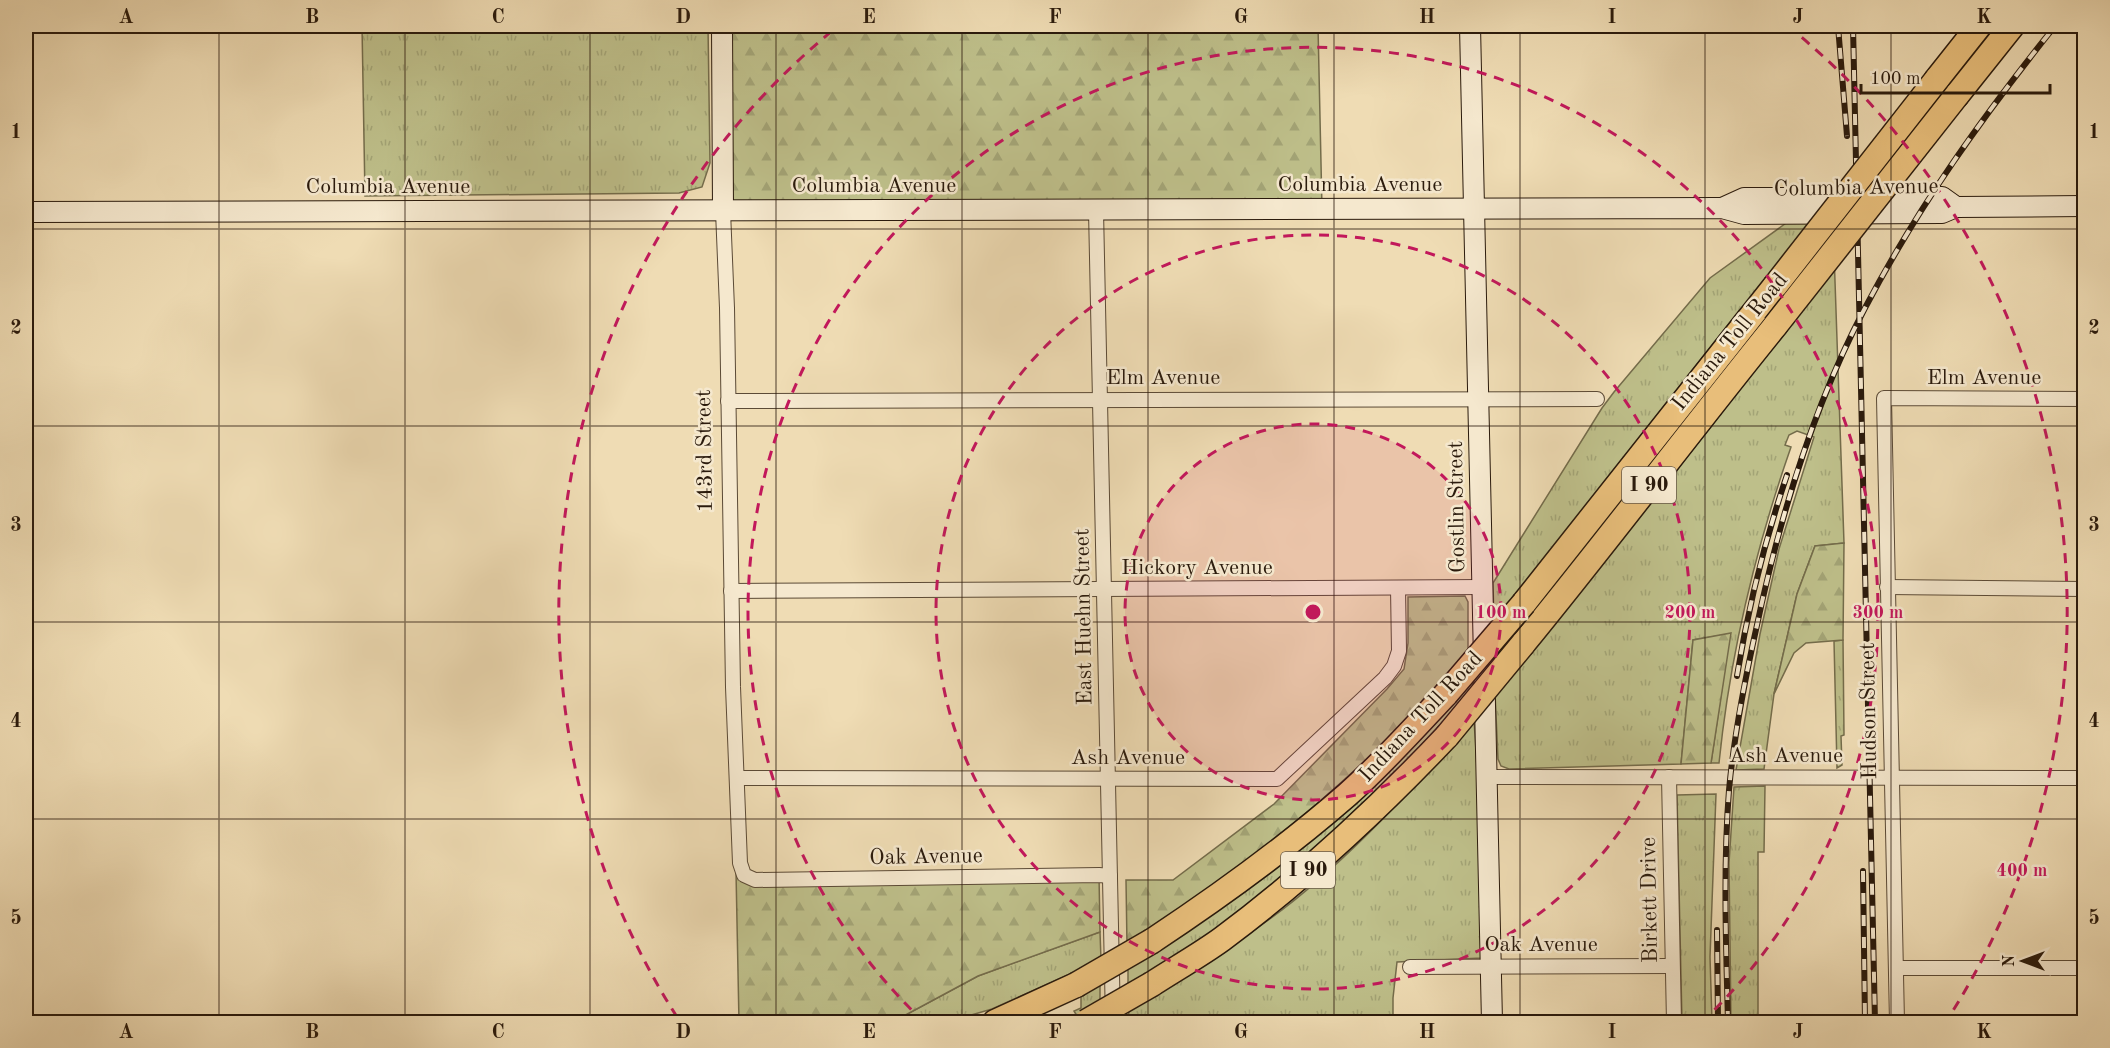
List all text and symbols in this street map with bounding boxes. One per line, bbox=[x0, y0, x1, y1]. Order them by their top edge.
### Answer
text: A bbox=[118, 8, 134, 28]
text: B bbox=[305, 8, 319, 28]
text: C bbox=[491, 8, 505, 28]
text: D bbox=[675, 8, 691, 28]
text: E bbox=[862, 8, 876, 28]
text: F bbox=[1048, 8, 1062, 28]
text: G bbox=[1234, 8, 1248, 28]
text: H bbox=[1419, 8, 1435, 28]
text: I bbox=[1608, 8, 1616, 28]
text: J bbox=[1793, 8, 1804, 28]
text: K bbox=[1976, 8, 1992, 28]
scale bar bbox=[1861, 57, 2050, 95]
text: 100 m bbox=[1870, 70, 1921, 88]
text: 1 bbox=[10, 123, 22, 143]
text: 1 bbox=[2088, 123, 2100, 143]
street label: Columbia Avenue bbox=[1278, 174, 1442, 196]
street label: Columbia Avenue bbox=[792, 175, 956, 197]
street label: Columbia Avenue bbox=[306, 176, 470, 198]
street label: Columbia Avenue bbox=[1773, 176, 1939, 200]
street label: Indiana Toll Road bbox=[1668, 269, 1792, 415]
text: 2 bbox=[10, 319, 22, 339]
text: 2 bbox=[2088, 319, 2100, 339]
street label: Elm Avenue bbox=[1106, 367, 1220, 389]
street label: Elm Avenue bbox=[1927, 367, 2041, 389]
street label: 143rd Street bbox=[693, 389, 717, 513]
street label: Gostlin Street bbox=[1445, 441, 1469, 573]
road number: I 90 bbox=[1622, 467, 1676, 503]
text: 3 bbox=[10, 516, 22, 536]
text: 3 bbox=[2088, 516, 2100, 536]
street label: East Huehn Street bbox=[1071, 528, 1097, 706]
street label: Hickory Avenue bbox=[1121, 557, 1273, 579]
centre of rings bbox=[1303, 602, 1323, 622]
text: 100 m bbox=[1476, 604, 1526, 622]
text: 200 m bbox=[1665, 604, 1715, 622]
text: 300 m bbox=[1853, 604, 1903, 622]
street label: Hudson Street bbox=[1857, 642, 1881, 780]
street label: Indiana Toll Road bbox=[1355, 647, 1487, 787]
text: 4 bbox=[10, 712, 22, 732]
text: 4 bbox=[2088, 712, 2100, 732]
street label: Ash Avenue bbox=[1729, 745, 1843, 767]
street label: Ash Avenue bbox=[1071, 747, 1185, 769]
street label: Birkett Drive bbox=[1638, 837, 1662, 963]
street label: Oak Avenue bbox=[869, 845, 983, 869]
road number: I 90 bbox=[1281, 852, 1335, 888]
text: 400 m bbox=[1997, 862, 2047, 880]
text: 5 bbox=[10, 908, 22, 929]
text: 5 bbox=[2088, 908, 2100, 929]
north arrow bbox=[1993, 931, 2053, 991]
street label: Oak Avenue bbox=[1484, 934, 1598, 956]
text: N bbox=[2002, 954, 2018, 967]
text: A bbox=[118, 1023, 134, 1043]
text: B bbox=[305, 1023, 319, 1043]
text: C bbox=[491, 1023, 505, 1043]
text: D bbox=[675, 1023, 691, 1043]
text: E bbox=[862, 1023, 876, 1043]
text: F bbox=[1048, 1023, 1062, 1043]
text: G bbox=[1234, 1023, 1248, 1043]
text: H bbox=[1419, 1023, 1435, 1043]
text: I bbox=[1608, 1023, 1616, 1043]
text: J bbox=[1793, 1023, 1804, 1043]
text: K bbox=[1976, 1023, 1992, 1043]

